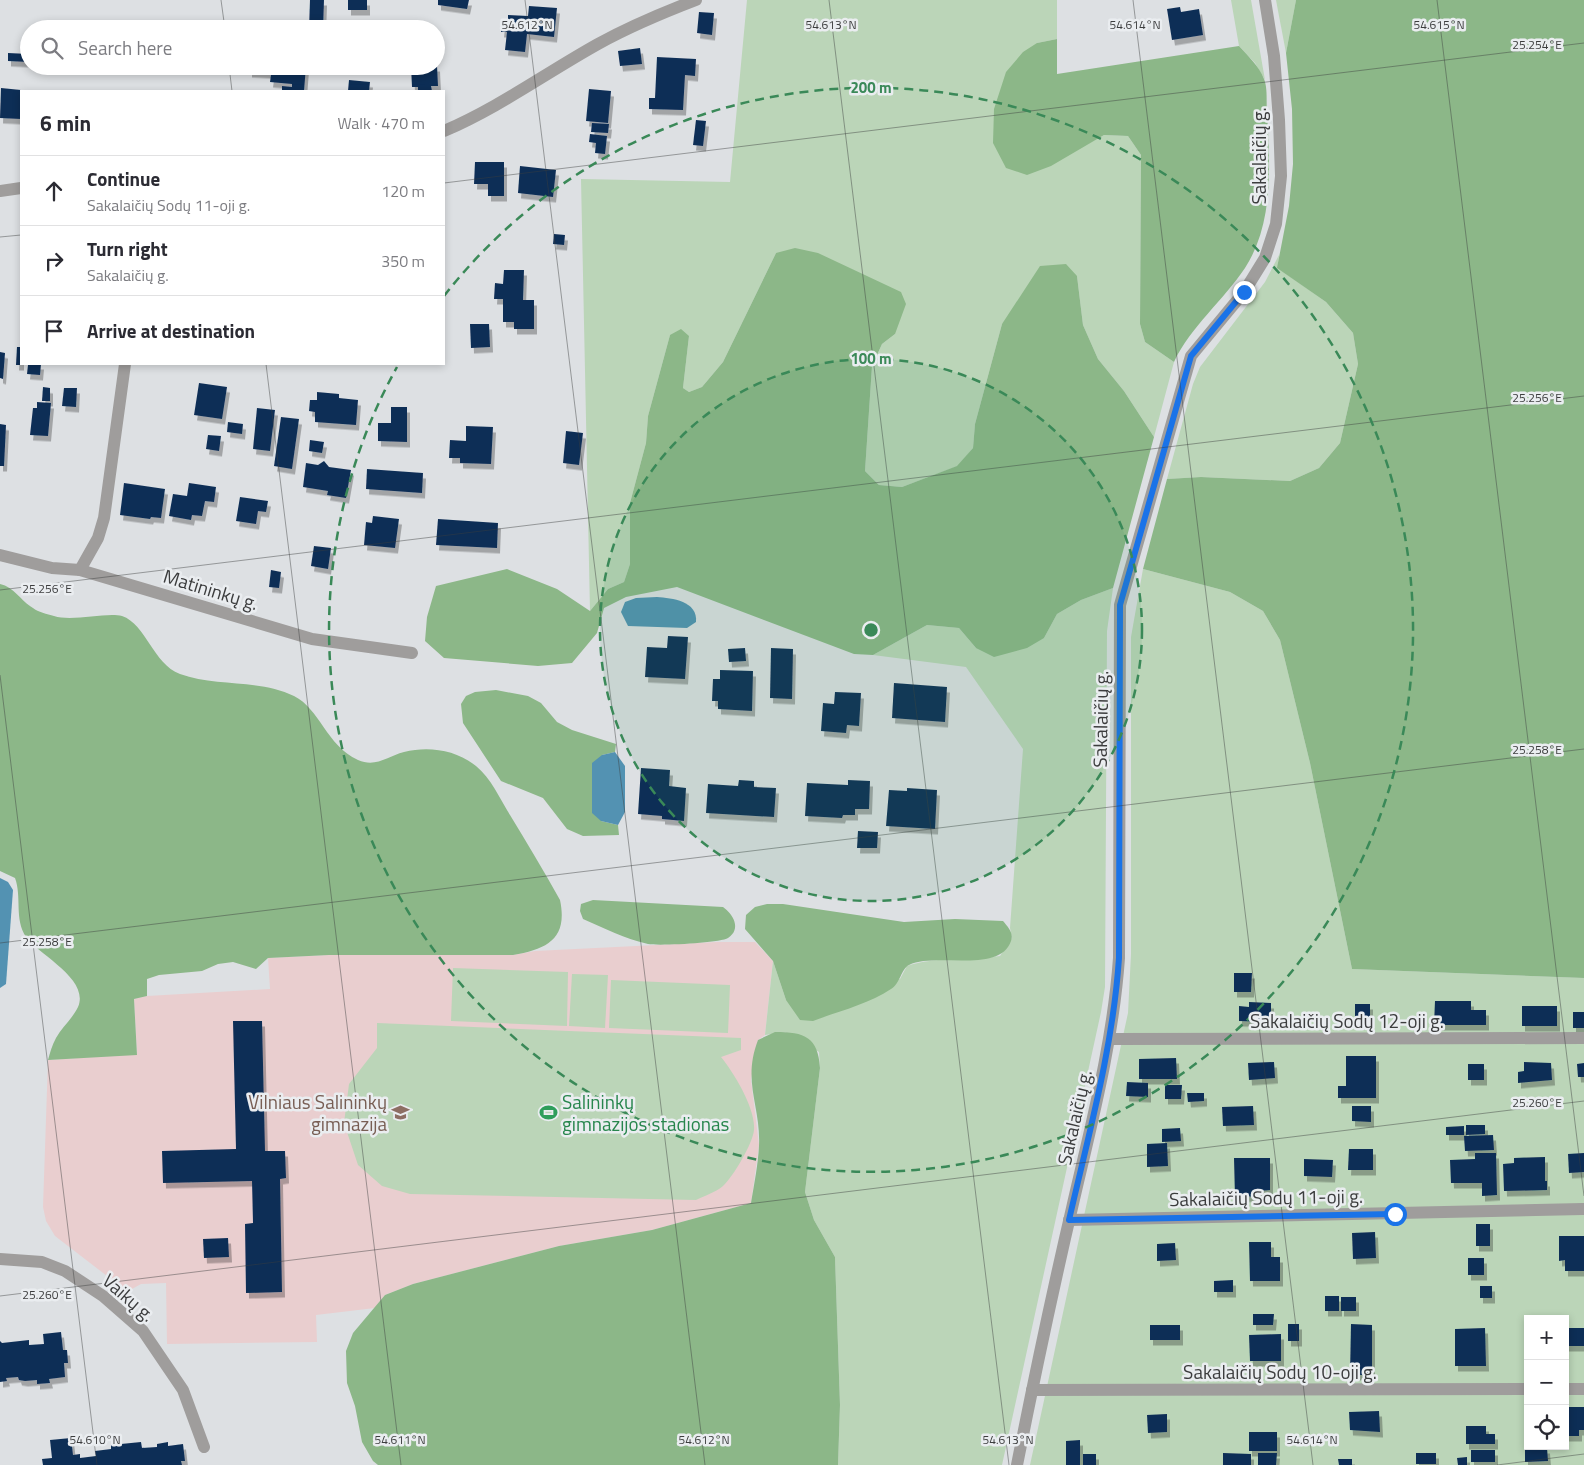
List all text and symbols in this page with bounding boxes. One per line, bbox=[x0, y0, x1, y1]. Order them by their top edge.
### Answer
text: 54.612°N bbox=[501, 15, 553, 34]
text: 54.613°N bbox=[805, 15, 857, 34]
text: 54.614°N bbox=[1109, 15, 1161, 34]
text: 54.615°N bbox=[1413, 15, 1465, 34]
search box bbox=[20, 20, 445, 75]
text: Search here bbox=[78, 33, 172, 62]
icon: search bbox=[38, 34, 66, 62]
text: 25.254°E bbox=[1512, 35, 1562, 54]
text: 200 m bbox=[850, 76, 892, 99]
text: 6 min bbox=[40, 107, 91, 139]
street label: Sakalaičių g. bbox=[1244, 107, 1273, 205]
text: Walk · 470 m bbox=[337, 111, 425, 135]
text: Continue bbox=[87, 164, 160, 193]
icon: ahead bbox=[40, 177, 68, 205]
text: 120 m bbox=[381, 179, 425, 203]
text: Sakalaičių Sodų 11-oji g. bbox=[87, 193, 250, 217]
text: Turn right bbox=[87, 234, 168, 263]
icon: right bbox=[40, 247, 68, 275]
text: 350 m bbox=[381, 249, 425, 273]
text: Sakalaičių g. bbox=[87, 263, 169, 287]
route end bbox=[1233, 281, 1256, 304]
text: Arrive at destination bbox=[87, 316, 255, 345]
icon: arrive bbox=[40, 317, 68, 345]
text: 100 m bbox=[850, 347, 892, 370]
text: 25.256°E bbox=[1512, 388, 1562, 407]
street label: Matininkų g. bbox=[160, 561, 262, 617]
text: 25.256°E bbox=[22, 579, 72, 598]
centre of rings bbox=[862, 621, 880, 639]
street label: Sakalaičių g. bbox=[1085, 670, 1115, 768]
text: 25.258°E bbox=[1512, 740, 1562, 759]
text: 25.258°E bbox=[22, 932, 72, 951]
street label: Sakalaičių Sodų 12-oji g. bbox=[1250, 1006, 1444, 1035]
street label: Sakalaičių g. bbox=[1049, 1066, 1099, 1168]
place label: Vilniaus Salininkų gimnazija bbox=[248, 1087, 387, 1138]
place label: Salininkų gimnazijos stadionas bbox=[562, 1087, 730, 1138]
text: 25.260°E bbox=[1512, 1093, 1562, 1112]
school or university icon: Vilniaus Salininkų gimnazija bbox=[391, 1102, 411, 1122]
sports icon: Salininkų gimnazijos stadionas bbox=[538, 1102, 558, 1122]
street label: Sakalaičių Sodų 11-oji g. bbox=[1169, 1181, 1363, 1213]
route start bbox=[1384, 1203, 1407, 1226]
street label: Vaikų g. bbox=[96, 1266, 162, 1328]
text: 25.260°E bbox=[22, 1285, 72, 1304]
map controls bbox=[1524, 1315, 1569, 1450]
button: + bbox=[1524, 1315, 1569, 1360]
street label: Sakalaičių Sodų 10-oji g. bbox=[1183, 1357, 1377, 1386]
button: − bbox=[1524, 1360, 1569, 1405]
button: locate bbox=[1524, 1405, 1569, 1450]
text: 54.610°N bbox=[69, 1430, 121, 1449]
text: 54.611°N bbox=[374, 1430, 426, 1449]
text: 54.612°N bbox=[678, 1430, 730, 1449]
text: 54.613°N bbox=[982, 1430, 1034, 1449]
text: 54.614°N bbox=[1286, 1430, 1338, 1449]

